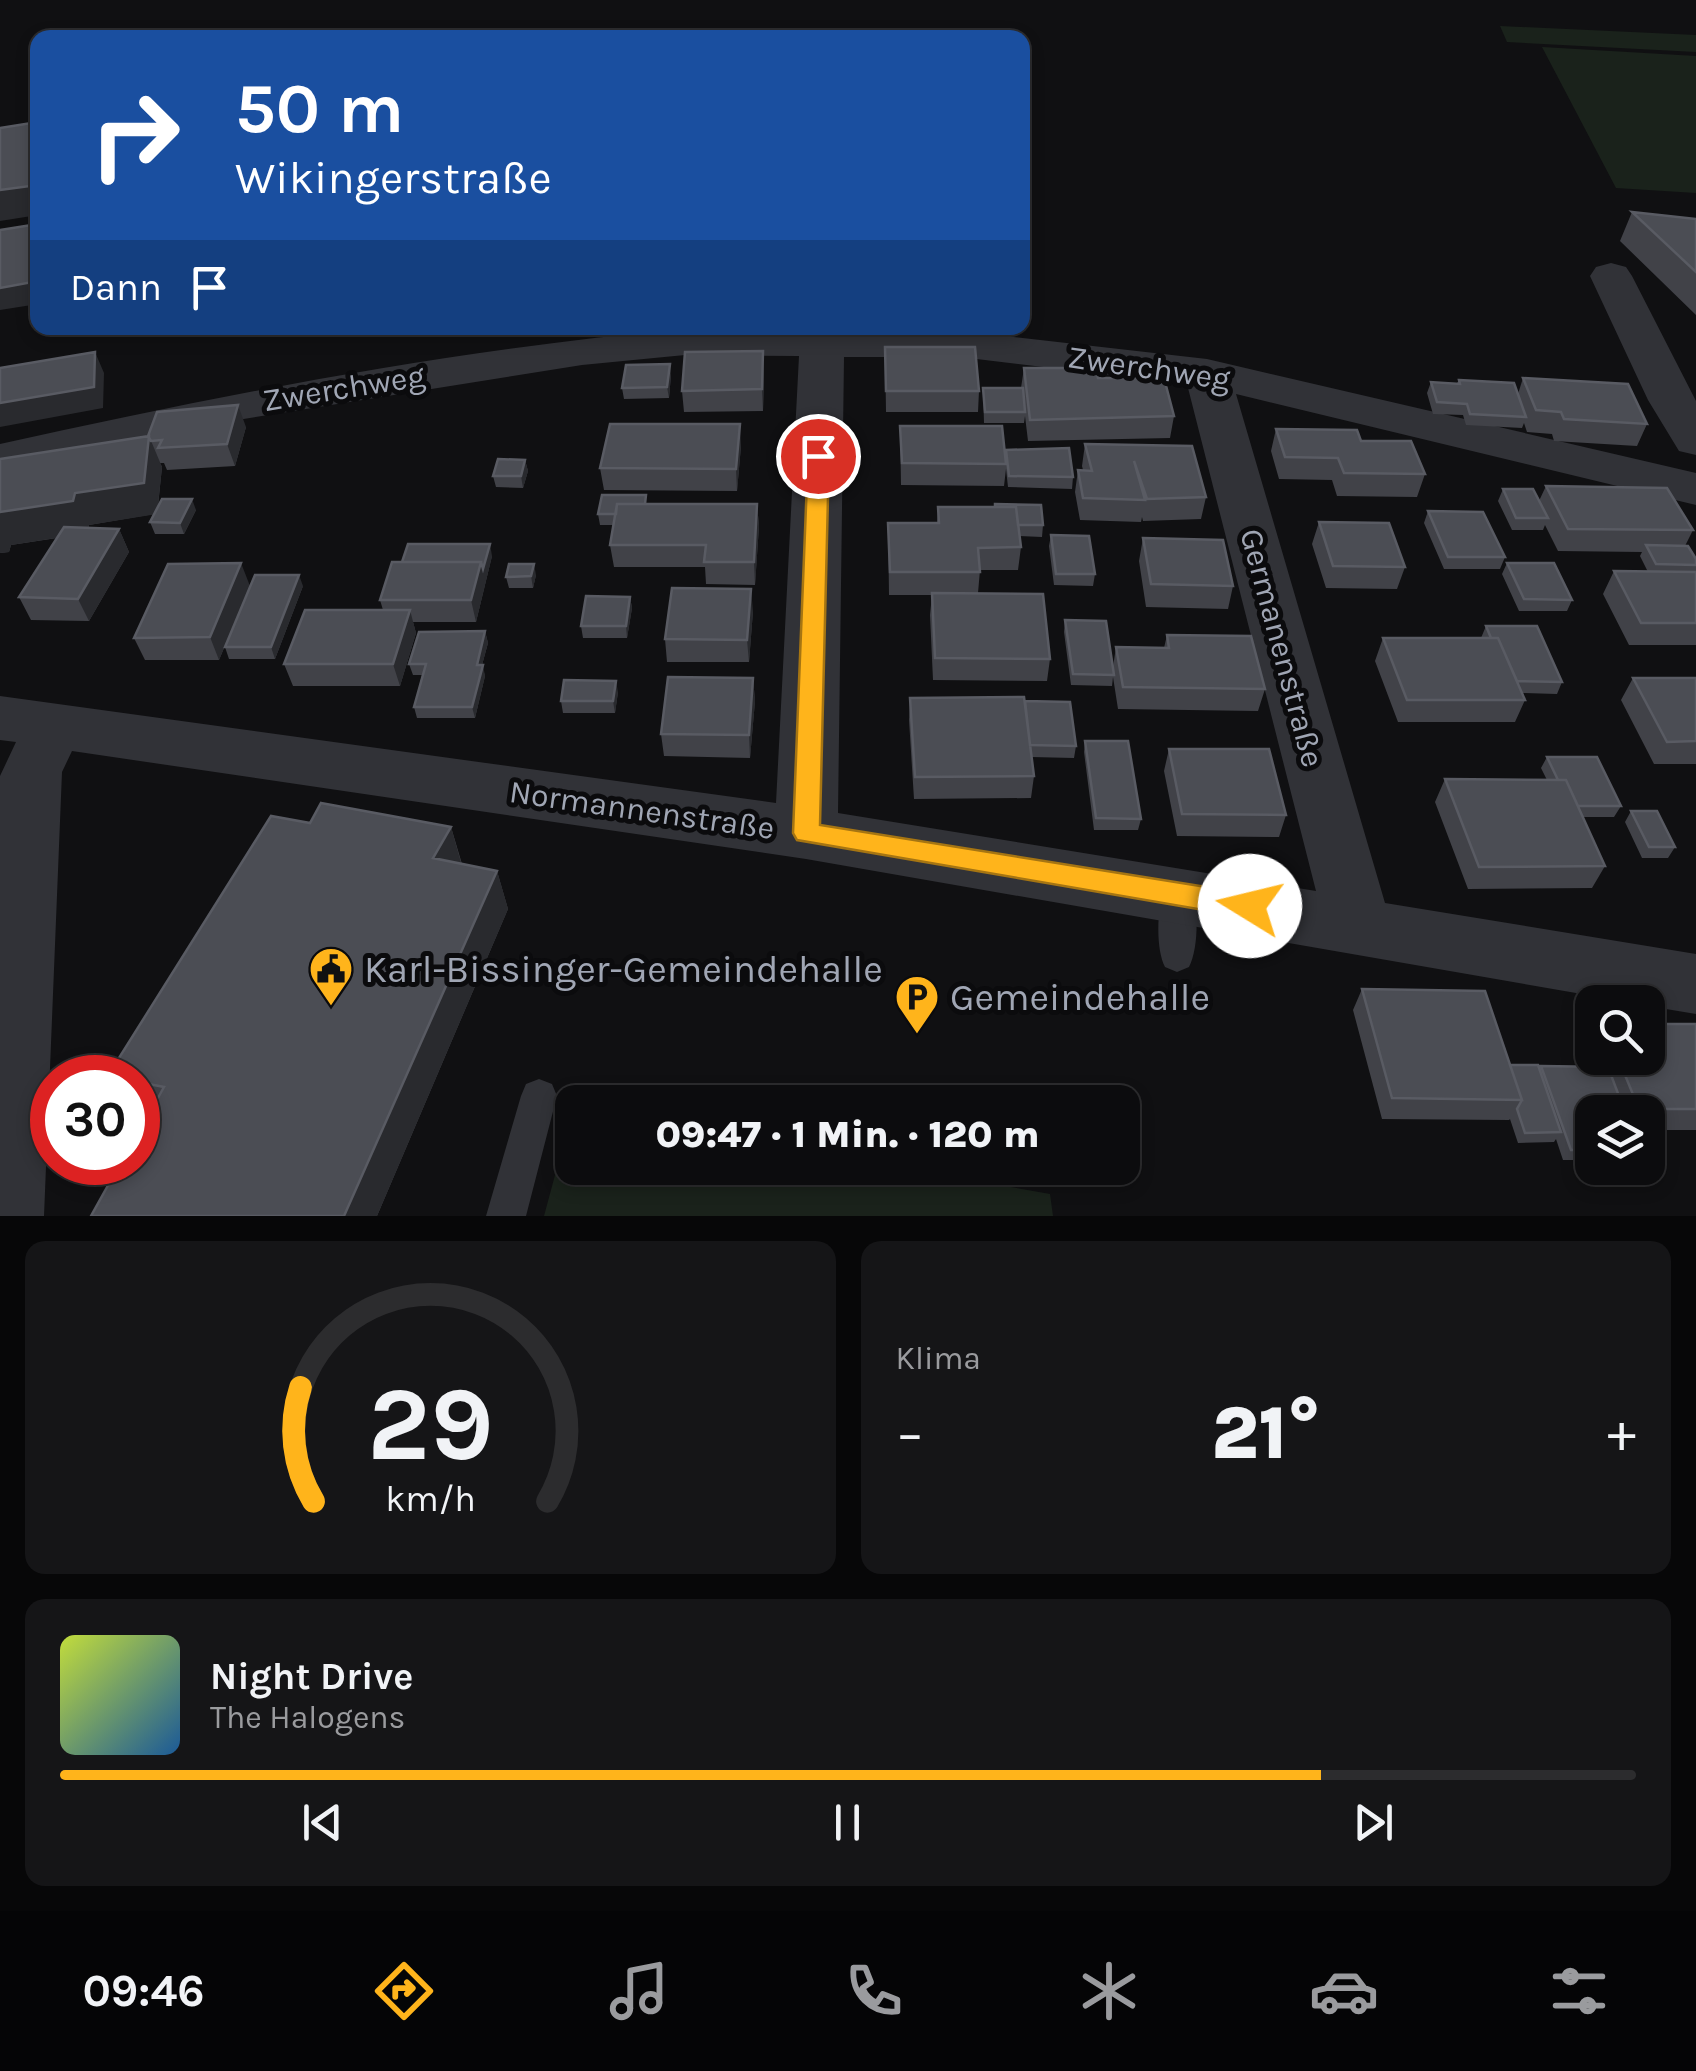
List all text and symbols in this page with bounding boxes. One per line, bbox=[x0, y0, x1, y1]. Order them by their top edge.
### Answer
text: 50 m bbox=[235, 68, 404, 150]
icon: right bbox=[70, 70, 200, 200]
text: Wikingerstraße bbox=[235, 152, 552, 204]
icon: arrive bbox=[182, 260, 237, 315]
text: Dann bbox=[70, 265, 162, 310]
street label: Zwerchweg bbox=[1065, 338, 1233, 398]
street label: Zwerchweg bbox=[260, 357, 428, 419]
pin bbox=[776, 414, 861, 499]
icon: arrive bbox=[791, 429, 846, 484]
street label: Germanenstraße bbox=[1232, 525, 1332, 771]
street label: Normannenstraße bbox=[507, 773, 777, 847]
position arrow bbox=[1198, 854, 1302, 958]
public building icon: Karl-Bissinger-Gemeindehalle bbox=[308, 946, 354, 1007]
place label: Karl-Bissinger-Gemeindehalle bbox=[364, 947, 883, 992]
parking icon: Gemeindehalle bbox=[894, 974, 940, 1035]
place label: Gemeindehalle bbox=[950, 975, 1210, 1020]
map controls bbox=[1575, 985, 1665, 1185]
button: search bbox=[1575, 985, 1665, 1075]
speed limit sign: 30 bbox=[30, 1055, 160, 1185]
button: layers bbox=[1575, 1095, 1665, 1185]
text: 09:47 · 1 Min. · 120 m bbox=[655, 1112, 1040, 1157]
text: Klima bbox=[896, 1340, 981, 1377]
text: 29 bbox=[367, 1364, 493, 1485]
text: 21° bbox=[1211, 1389, 1320, 1477]
text: − bbox=[896, 1401, 924, 1465]
text: + bbox=[1607, 1401, 1636, 1465]
text: km/h bbox=[385, 1478, 476, 1520]
text: Night Drive bbox=[210, 1654, 413, 1699]
text: The Halogens bbox=[210, 1699, 405, 1736]
icon: previous bbox=[295, 1795, 350, 1850]
icon: pause bbox=[820, 1795, 875, 1850]
icon: next bbox=[1346, 1795, 1401, 1850]
icon: directions bbox=[369, 1956, 439, 2026]
icon: music bbox=[604, 1956, 674, 2026]
icon: phone bbox=[839, 1956, 909, 2026]
icon: climate bbox=[1074, 1956, 1144, 2026]
icon: car bbox=[1309, 1956, 1379, 2026]
icon: filters bbox=[1544, 1956, 1614, 2026]
text: 09:46 bbox=[82, 1965, 205, 2017]

